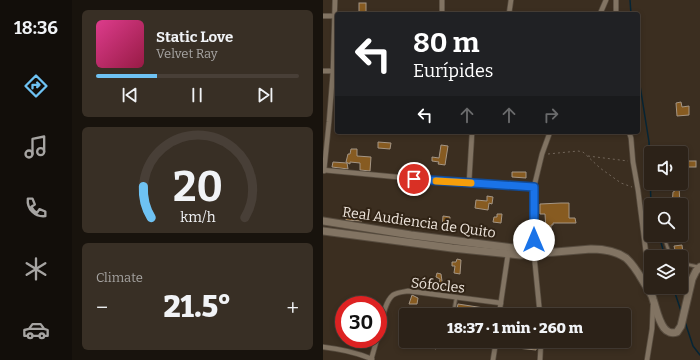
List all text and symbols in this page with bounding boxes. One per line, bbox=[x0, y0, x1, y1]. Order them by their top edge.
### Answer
text: 18:36 bbox=[14, 17, 58, 39]
text: 80 m bbox=[413, 26, 479, 59]
text: Static Love bbox=[156, 28, 233, 46]
icon: left bbox=[347, 28, 399, 80]
text: Velvet Ray bbox=[156, 46, 218, 61]
text: Eurípides bbox=[413, 60, 493, 82]
icon: directions bbox=[22, 72, 50, 100]
icon: previous bbox=[119, 84, 141, 106]
icon: pause bbox=[186, 84, 208, 106]
icon: next bbox=[254, 84, 276, 106]
icon: left bbox=[414, 104, 436, 126]
icon: ahead bbox=[456, 104, 478, 126]
icon: ahead bbox=[498, 104, 520, 126]
icon: right bbox=[540, 104, 562, 126]
icon: music bbox=[22, 133, 50, 161]
map controls bbox=[644, 146, 688, 294]
button: sound bbox=[644, 146, 688, 190]
text: 20 bbox=[173, 162, 222, 212]
pin bbox=[397, 162, 431, 196]
icon: arrive bbox=[403, 168, 425, 190]
icon: phone bbox=[22, 194, 50, 222]
button: search bbox=[644, 198, 688, 242]
street label: Real Audiencia de Quito bbox=[341, 203, 497, 242]
text: km/h bbox=[180, 209, 215, 226]
position arrow bbox=[513, 219, 555, 261]
button: layers bbox=[644, 250, 688, 294]
icon: climate bbox=[22, 255, 50, 283]
text: Climate bbox=[96, 270, 143, 285]
street label: Sófocles bbox=[410, 274, 466, 297]
text: 21.5° bbox=[163, 289, 231, 325]
text: − bbox=[96, 294, 108, 321]
text: + bbox=[286, 294, 299, 321]
speed limit sign: 30 bbox=[335, 296, 387, 348]
icon: car bbox=[22, 316, 50, 344]
text: 18:37 · 1 min · 260 m bbox=[447, 319, 583, 337]

